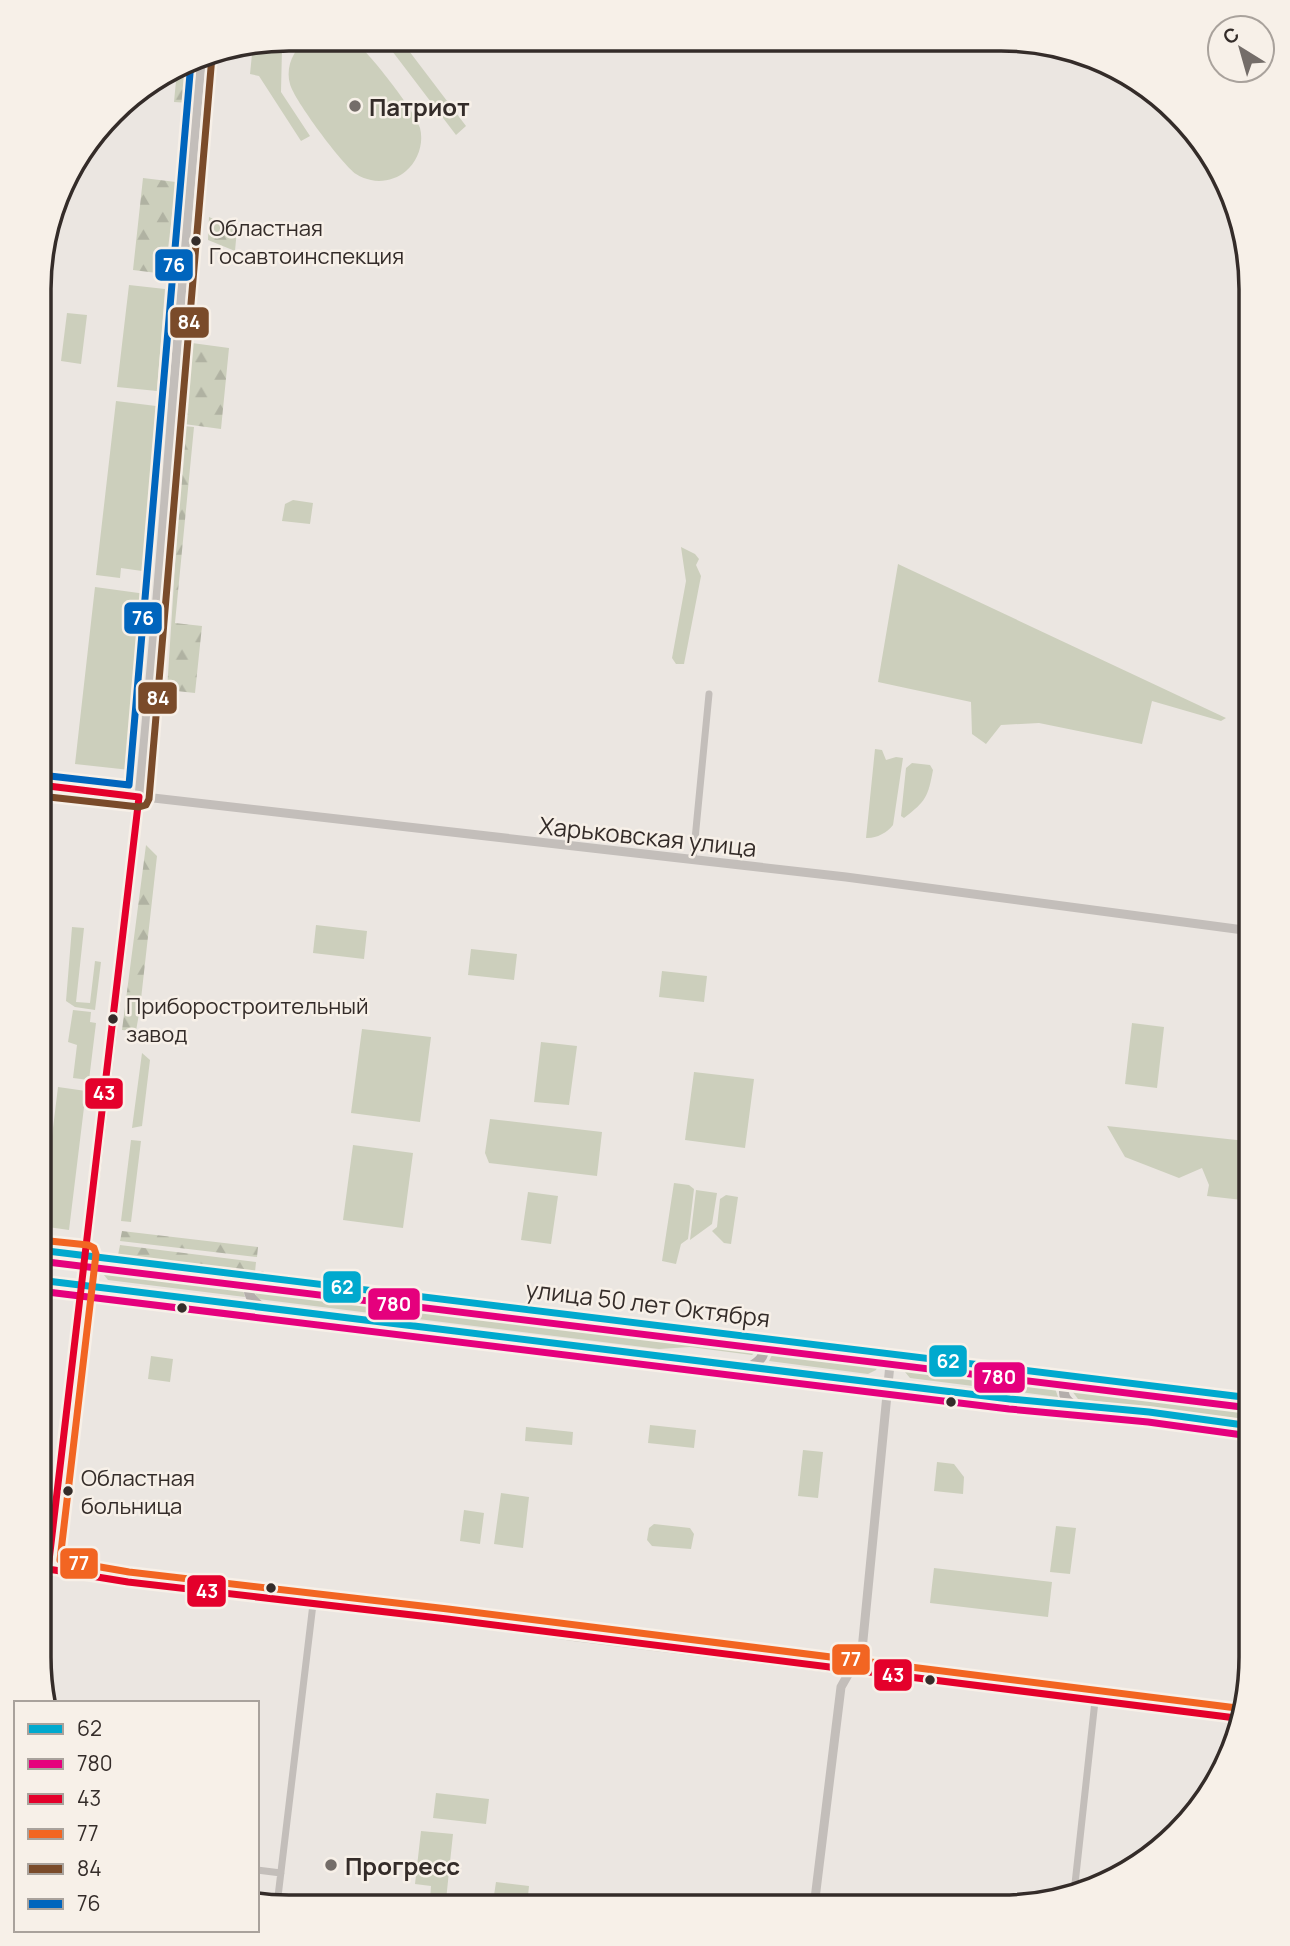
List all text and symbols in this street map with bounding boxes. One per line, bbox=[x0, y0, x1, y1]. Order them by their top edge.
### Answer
north arrow bbox=[1206, 14, 1276, 84]
text: С bbox=[1217, 21, 1244, 50]
place label: Патриот bbox=[369, 90, 470, 123]
marker: Патриот bbox=[347, 98, 363, 114]
place label: Областная Госавтоинспекция bbox=[209, 213, 404, 271]
marker: Областная Госавтоинспекция bbox=[189, 234, 203, 248]
line badge: 76 bbox=[154, 248, 194, 282]
text: 76 bbox=[163, 252, 185, 278]
line badge: 84 bbox=[169, 306, 210, 339]
text: 84 bbox=[177, 309, 201, 335]
line badge: 76 bbox=[123, 601, 163, 635]
text: 76 bbox=[132, 605, 154, 631]
line badge: 84 bbox=[137, 681, 178, 715]
text: 84 bbox=[146, 685, 170, 711]
street label: Харьковская улица bbox=[538, 808, 758, 864]
place label: Приборостроительный завод bbox=[126, 991, 369, 1049]
marker: Приборостроительный завод bbox=[106, 1012, 120, 1026]
line badge: 43 bbox=[84, 1077, 124, 1110]
text: 43 bbox=[93, 1080, 115, 1106]
line badge: 62 bbox=[322, 1270, 362, 1304]
street label: улица 50 лет Октября bbox=[524, 1272, 772, 1334]
text: 62 bbox=[330, 1274, 354, 1300]
line badge: 780 bbox=[367, 1287, 421, 1321]
text: 780 bbox=[377, 1291, 411, 1317]
unlabelled marker bbox=[175, 1301, 189, 1315]
line badge: 62 bbox=[928, 1344, 968, 1378]
text: 62 bbox=[936, 1348, 960, 1374]
line badge: 780 bbox=[973, 1361, 1026, 1394]
text: 780 bbox=[982, 1364, 1016, 1390]
unlabelled marker bbox=[944, 1395, 958, 1409]
place label: Областная больница bbox=[81, 1463, 195, 1521]
marker: Областная больница bbox=[61, 1484, 75, 1498]
line badge: 77 bbox=[59, 1547, 99, 1580]
text: 77 bbox=[69, 1550, 89, 1576]
line badge: 43 bbox=[186, 1574, 227, 1608]
text: 43 bbox=[196, 1578, 218, 1604]
unlabelled marker bbox=[264, 1581, 278, 1595]
line badge: 77 bbox=[831, 1643, 871, 1676]
text: 77 bbox=[841, 1646, 861, 1672]
line badge: 43 bbox=[873, 1658, 913, 1692]
text: 43 bbox=[882, 1662, 904, 1688]
unlabelled marker bbox=[923, 1673, 937, 1687]
legend bbox=[14, 1701, 259, 1932]
text: 62 bbox=[77, 1714, 102, 1742]
text: 780 bbox=[77, 1749, 113, 1777]
text: 43 bbox=[77, 1784, 101, 1812]
text: 77 bbox=[77, 1819, 99, 1847]
place label: Прогресс bbox=[345, 1849, 460, 1882]
text: 84 bbox=[77, 1854, 102, 1882]
marker: Прогресс bbox=[323, 1857, 339, 1873]
text: 76 bbox=[77, 1889, 101, 1917]

